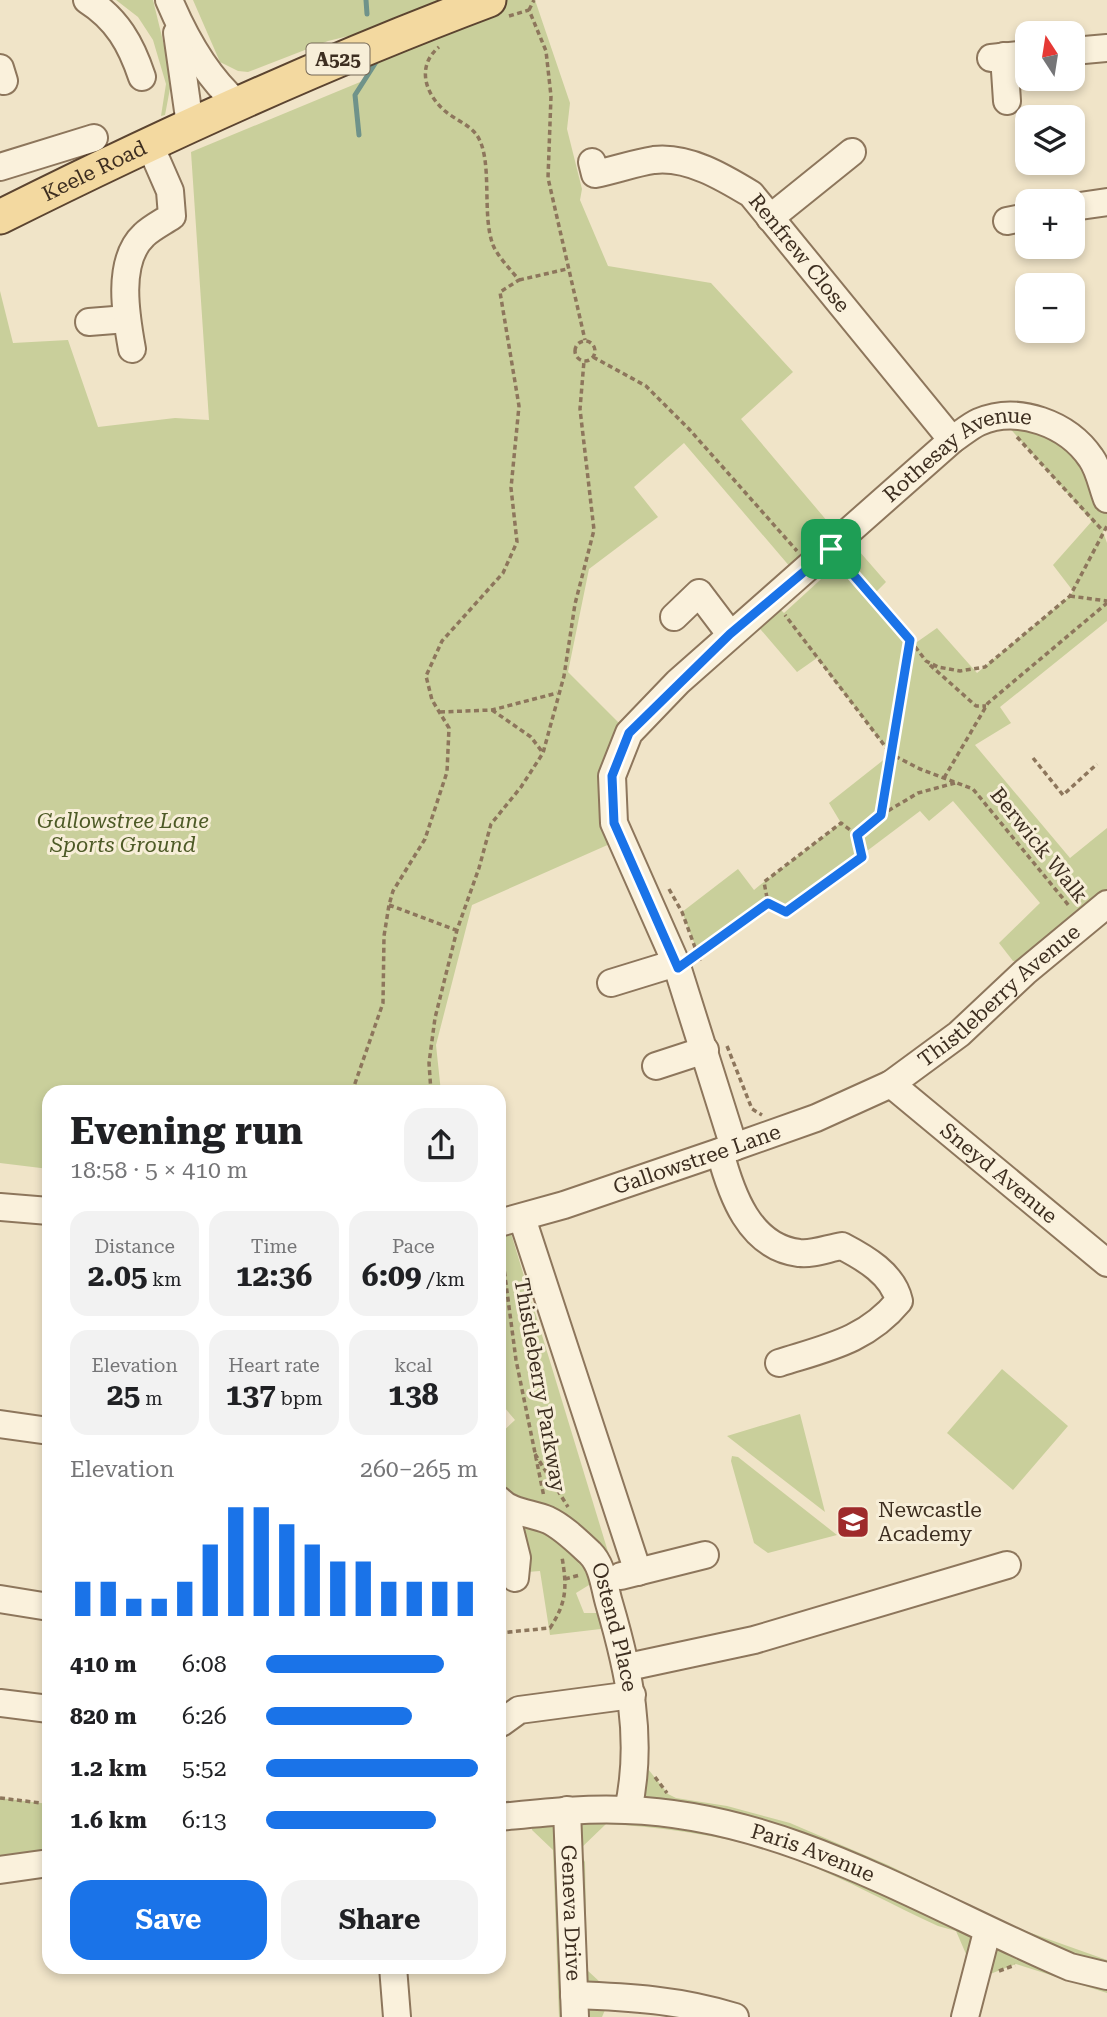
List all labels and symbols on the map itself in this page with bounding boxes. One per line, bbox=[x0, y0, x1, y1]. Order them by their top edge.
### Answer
north arrow bbox=[1015, 21, 1085, 91]
road number: A525 bbox=[306, 44, 370, 74]
street label: Keele Road bbox=[38, 135, 151, 206]
street label: Renfrew Close bbox=[744, 189, 855, 317]
street label: Rothesay Avenue bbox=[878, 403, 1034, 507]
pin bbox=[801, 519, 861, 579]
street label: Berwick Walk bbox=[985, 783, 1093, 907]
park label: Gallowstree Lane Sports Ground bbox=[37, 809, 209, 857]
street label: Thistleberry Avenue bbox=[913, 920, 1085, 1072]
street label: Sneyd Avenue bbox=[936, 1118, 1062, 1229]
street label: Gallowstree Lane bbox=[610, 1119, 784, 1199]
street label: Thistleberry Parkway bbox=[509, 1276, 571, 1494]
place label: Newcastle Academy bbox=[878, 1498, 982, 1546]
school or university icon: Newcastle Academy bbox=[834, 1503, 872, 1541]
street label: Ostend Place bbox=[587, 1559, 642, 1693]
street label: Paris Avenue bbox=[748, 1819, 878, 1887]
street label: Geneva Drive bbox=[556, 1844, 586, 1982]

